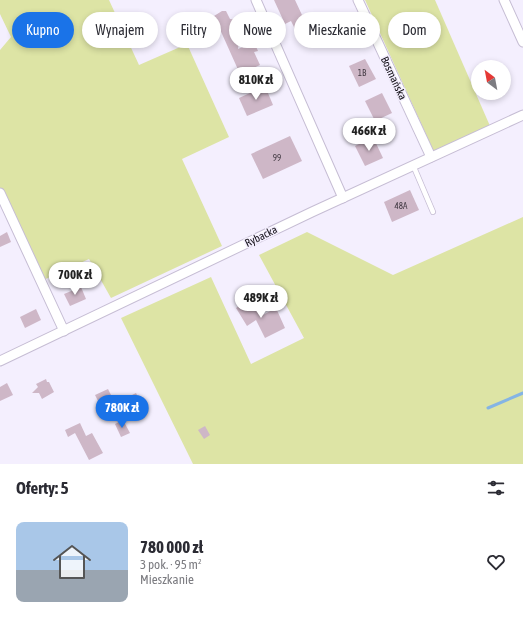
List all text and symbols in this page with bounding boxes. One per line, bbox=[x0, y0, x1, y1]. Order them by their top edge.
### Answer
chip: Kupno bbox=[12, 12, 74, 48]
chip: Wynajem bbox=[82, 12, 158, 48]
chip: Filtry bbox=[166, 12, 221, 48]
chip: Nowe bbox=[229, 12, 286, 48]
chip: Mieszkanie bbox=[294, 12, 380, 48]
chip: Dom bbox=[388, 12, 441, 48]
street label: Bosmańska bbox=[379, 54, 409, 102]
north arrow bbox=[471, 60, 511, 100]
map controls bbox=[471, 60, 511, 100]
pin: 810K zł bbox=[219, 67, 293, 101]
house number: 1B bbox=[358, 68, 367, 78]
text: 810K zł bbox=[239, 72, 273, 87]
pin: 466K zł bbox=[332, 118, 406, 152]
text: 466K zł bbox=[352, 123, 386, 138]
house number: 99 bbox=[273, 153, 281, 163]
house number: 48A bbox=[395, 201, 408, 211]
street label: Rybacka bbox=[243, 223, 279, 249]
pin: 700K zł bbox=[38, 262, 112, 296]
text: 700K zł bbox=[58, 267, 92, 282]
pin: 489K zł bbox=[224, 285, 298, 319]
text: 489K zł bbox=[244, 290, 278, 305]
pin: 780K zł bbox=[85, 395, 159, 429]
text: 780K zł bbox=[105, 400, 139, 415]
icon: filters bbox=[485, 477, 507, 499]
text: Oferty: 5 bbox=[16, 478, 68, 498]
text: 780 000 zł bbox=[140, 537, 203, 557]
icon: home bbox=[48, 538, 96, 586]
icon: heart bbox=[485, 551, 507, 573]
text: 3 pok. · 95 m² bbox=[140, 557, 202, 572]
text: Mieszkanie bbox=[140, 572, 194, 587]

